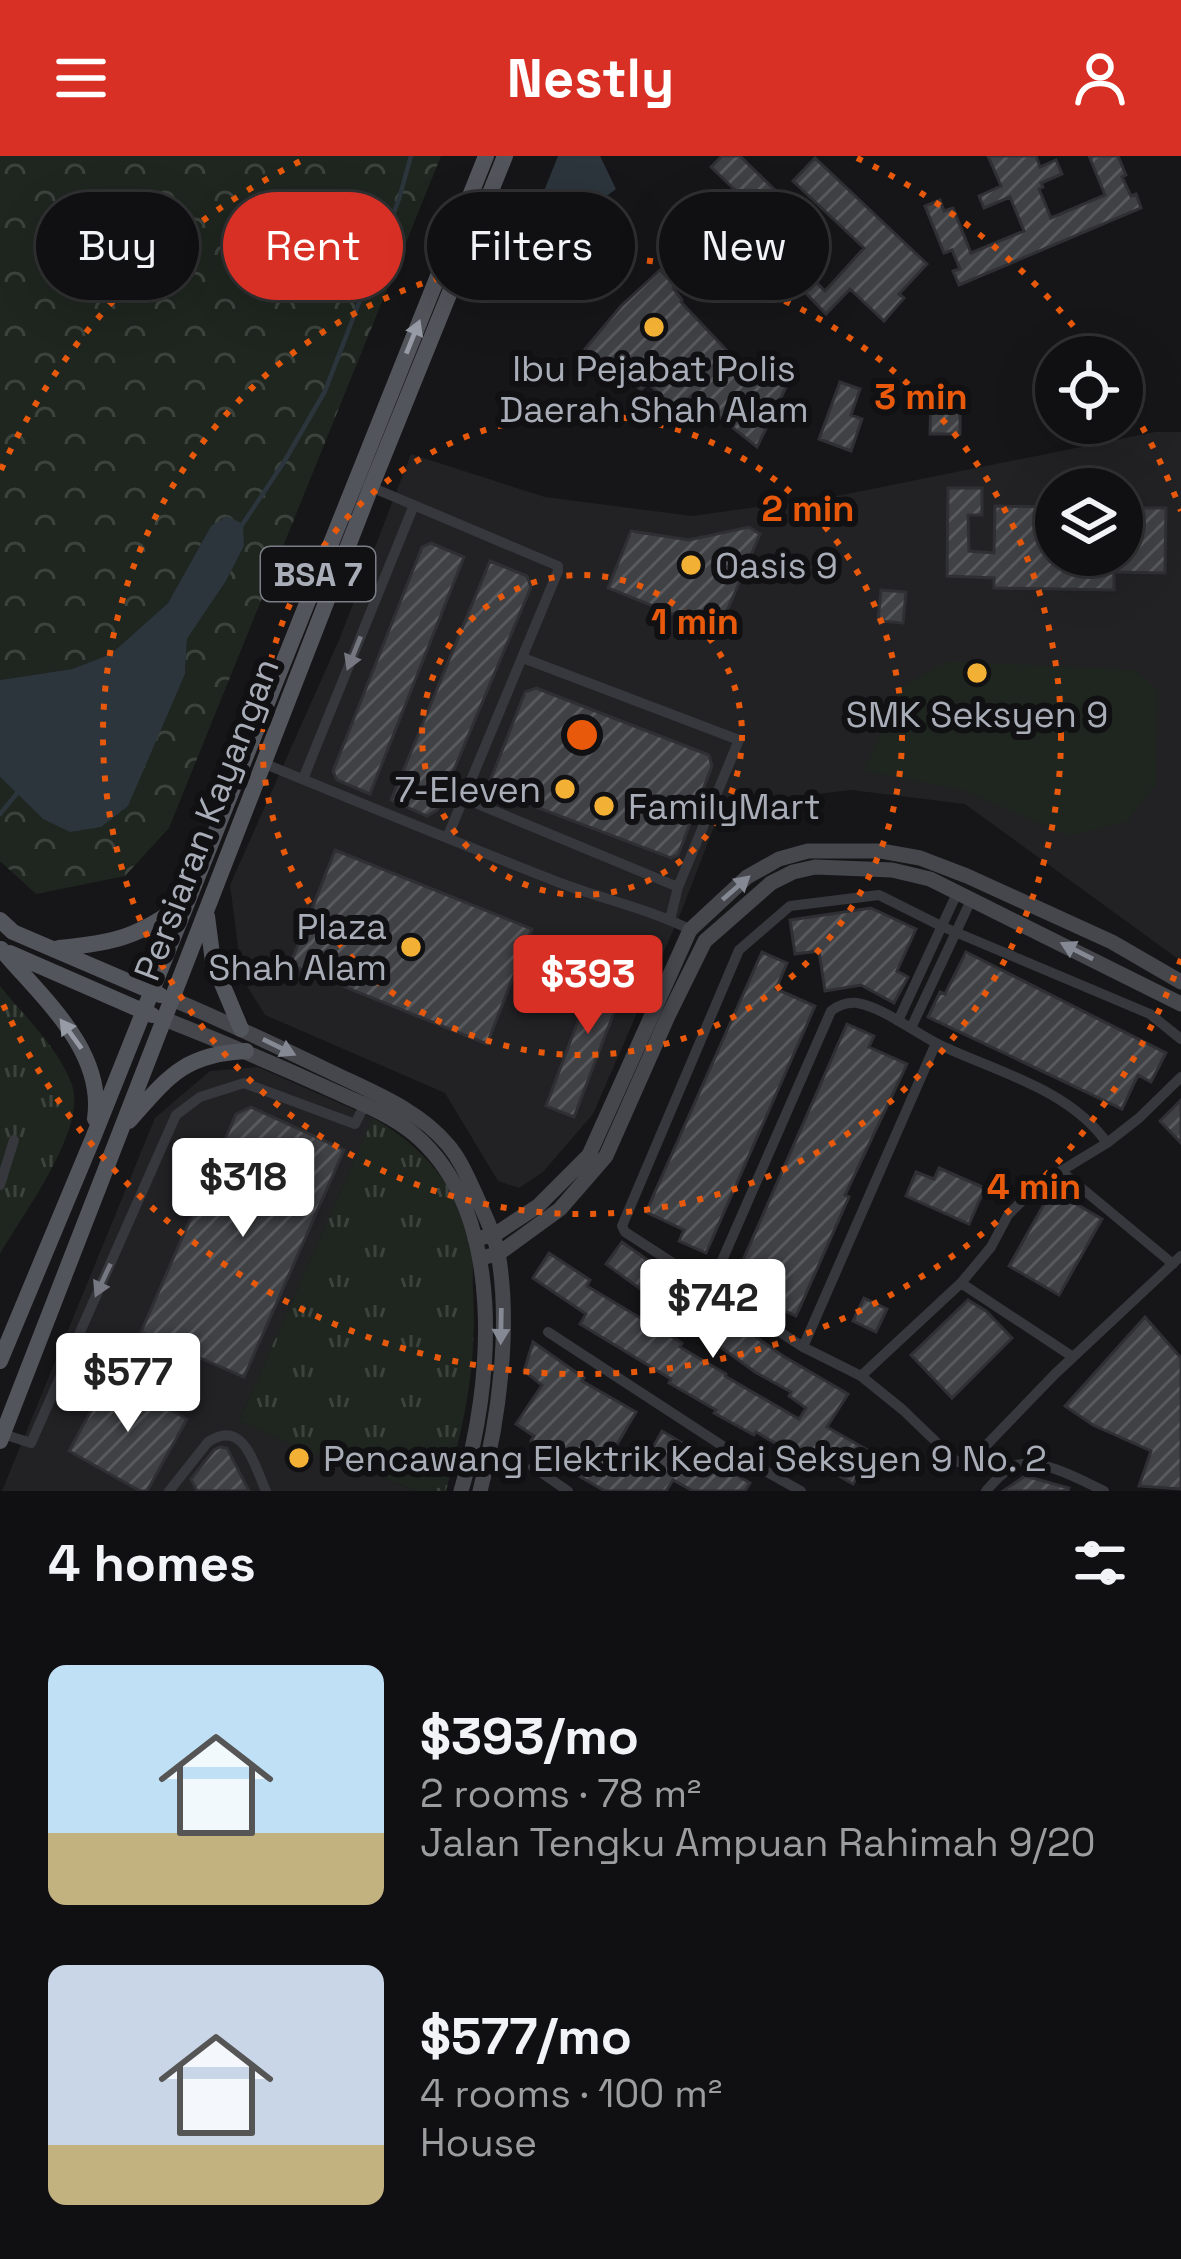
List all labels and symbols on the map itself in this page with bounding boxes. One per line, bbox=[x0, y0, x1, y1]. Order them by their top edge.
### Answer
marker: Ibu Pejabat Polis Daerah Shah Alam bbox=[641, 314, 667, 340]
one-way arrow bbox=[404, 319, 423, 355]
place label: Ibu Pejabat Polis Daerah Shah Alam bbox=[499, 346, 809, 433]
text: 3 min bbox=[874, 374, 968, 420]
text: 2 min bbox=[761, 486, 855, 532]
place label: Oasis 9 bbox=[715, 543, 838, 589]
road number: BSA 7 bbox=[261, 547, 375, 601]
marker: Oasis 9 bbox=[678, 552, 704, 578]
text: 1 min bbox=[651, 599, 739, 645]
one-way arrow bbox=[344, 635, 363, 671]
street label: Persiaran Kayangan bbox=[124, 651, 290, 987]
marker: SMK Seksyen 9 bbox=[964, 660, 990, 686]
place label: SMK Seksyen 9 bbox=[846, 692, 1108, 738]
centre of rings bbox=[561, 714, 603, 756]
place label: 7-Eleven bbox=[395, 767, 541, 813]
marker: 7-Eleven bbox=[552, 776, 578, 802]
place label: FamilyMart bbox=[628, 784, 820, 830]
marker: FamilyMart bbox=[591, 793, 617, 819]
one-way arrow bbox=[721, 875, 751, 902]
place label: Plaza Shah Alam bbox=[208, 904, 387, 991]
marker: Plaza Shah Alam bbox=[398, 934, 424, 960]
pin: $393 bbox=[517, 935, 659, 1037]
one-way arrow bbox=[1059, 942, 1094, 962]
one-way arrow bbox=[60, 1018, 83, 1050]
one-way arrow bbox=[262, 1037, 297, 1057]
pin: $318 bbox=[172, 1138, 314, 1240]
text: 4 min bbox=[987, 1164, 1081, 1210]
pin: $742 bbox=[642, 1259, 784, 1361]
one-way arrow bbox=[93, 1263, 113, 1298]
one-way arrow bbox=[492, 1308, 511, 1346]
pin: $577 bbox=[57, 1333, 199, 1435]
place label: Pencawang Elektrik Kedai Seksyen 9 No. 2 bbox=[323, 1436, 1047, 1482]
marker: Pencawang Elektrik Kedai Seksyen 9 No. 2 bbox=[286, 1445, 312, 1471]

